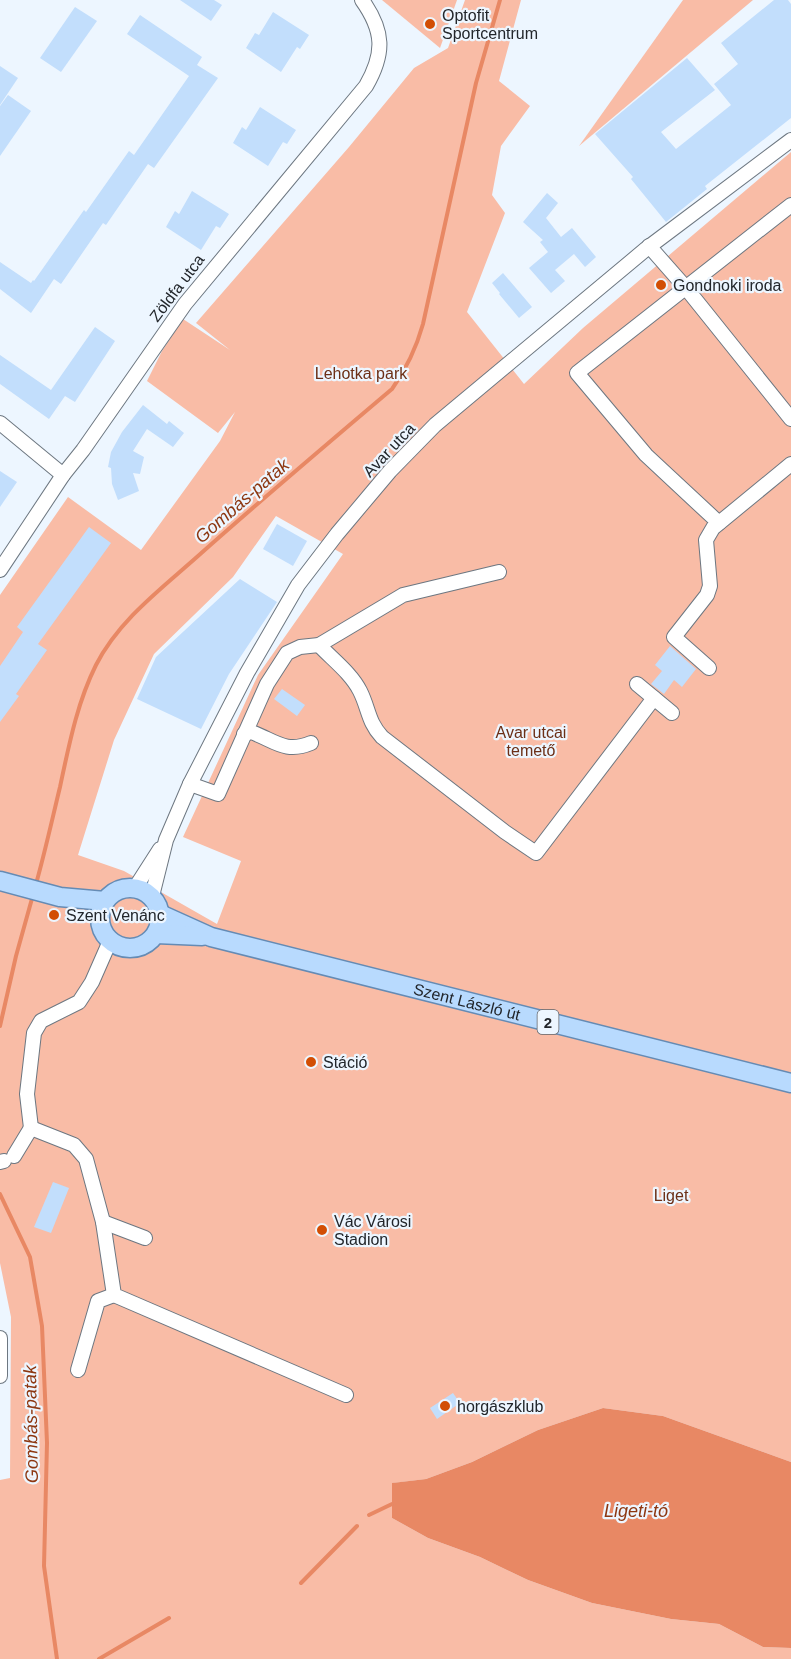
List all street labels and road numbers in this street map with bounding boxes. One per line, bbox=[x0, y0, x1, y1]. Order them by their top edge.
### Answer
street label: Zöldfa utca bbox=[146, 251, 208, 325]
street label: Avar utca bbox=[360, 420, 418, 480]
street label: Szent László út bbox=[412, 980, 523, 1023]
road number: 2 bbox=[538, 1010, 558, 1034]

